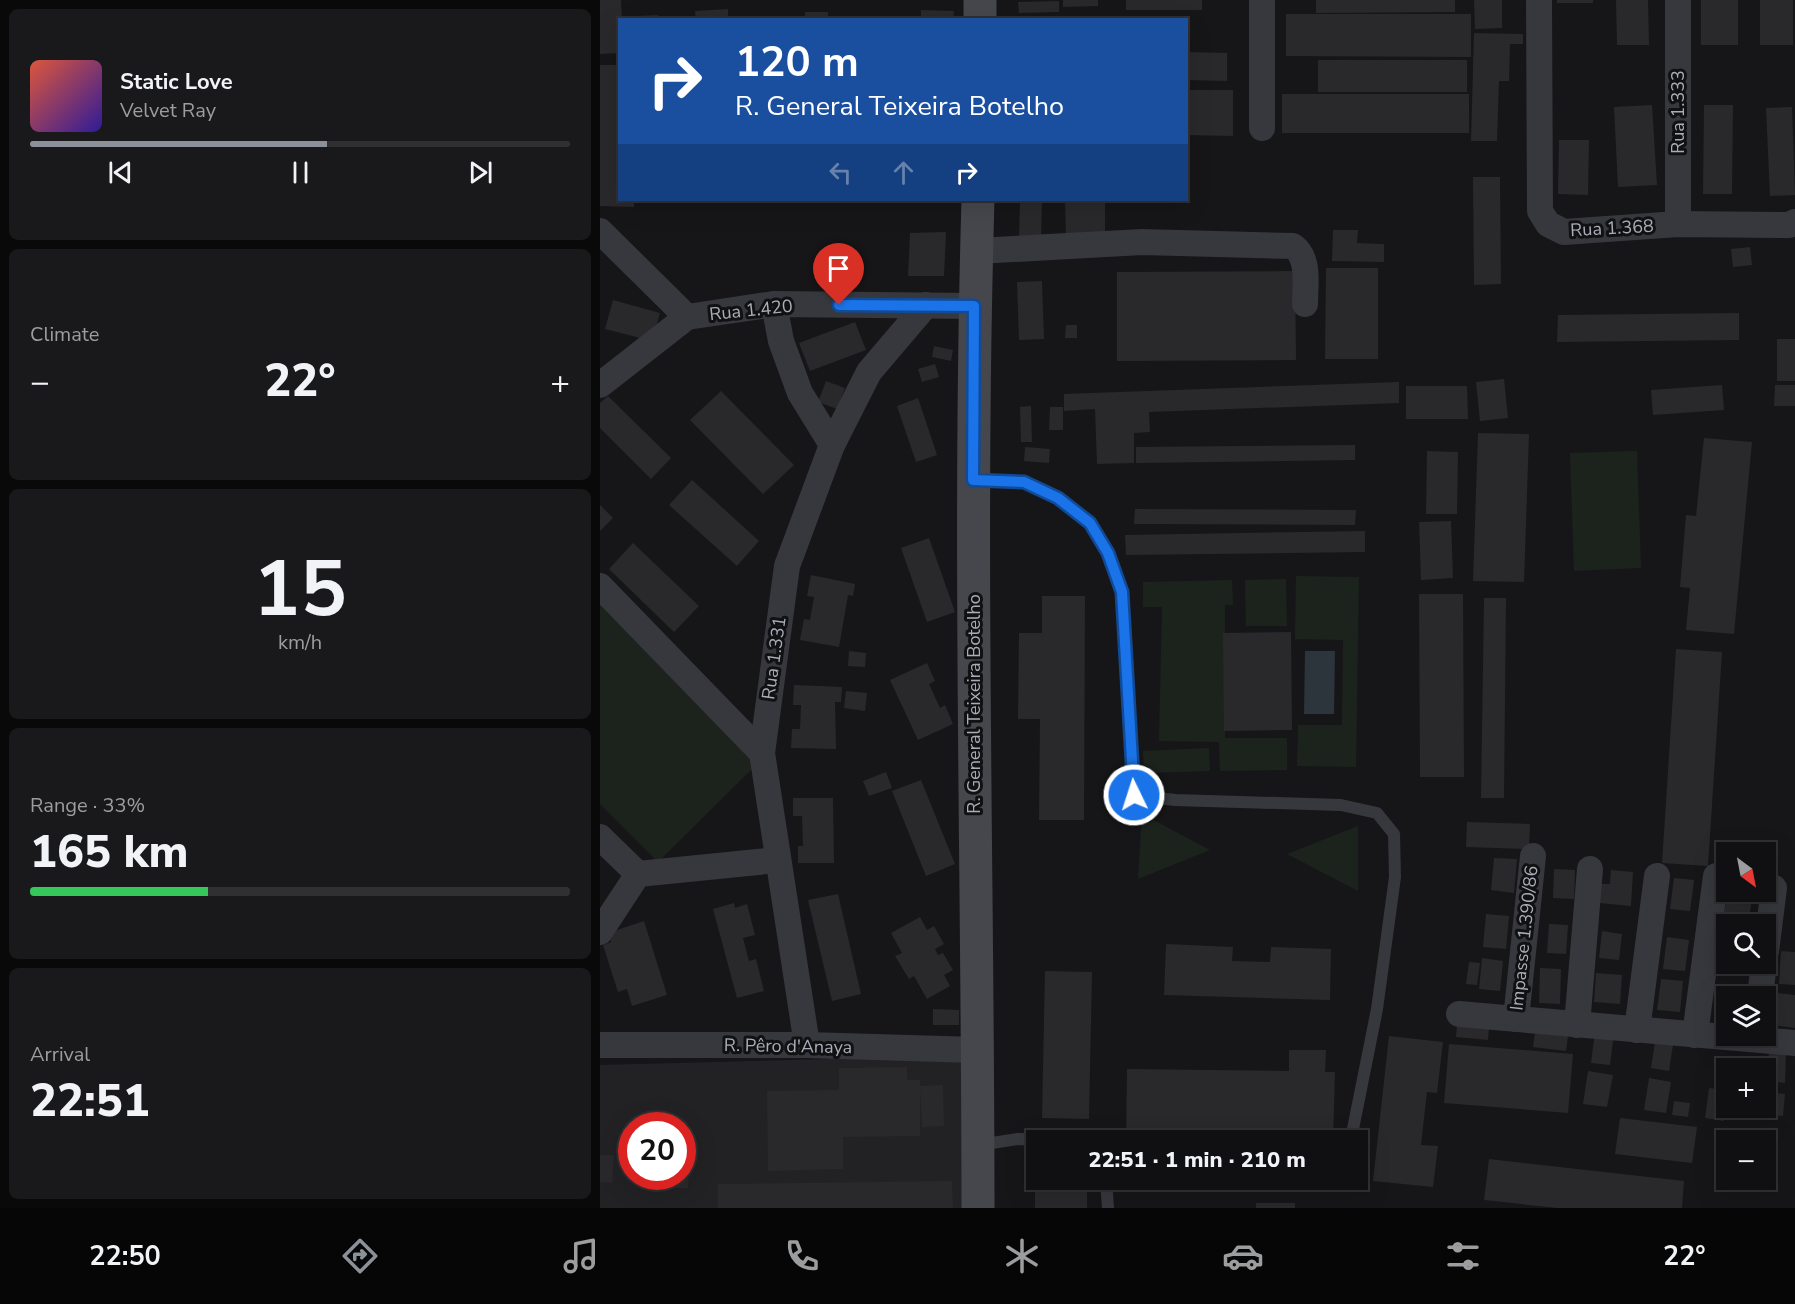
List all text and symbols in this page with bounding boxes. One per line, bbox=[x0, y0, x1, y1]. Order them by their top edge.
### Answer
text: 120 m bbox=[735, 34, 859, 91]
icon: right bbox=[636, 42, 714, 120]
text: Static Love bbox=[120, 67, 233, 97]
street label: Rua 1.333 bbox=[1666, 70, 1690, 154]
text: R. General Teixeira Botelho bbox=[735, 88, 1064, 125]
text: Velvet Ray bbox=[120, 97, 216, 124]
icon: previous bbox=[104, 156, 137, 189]
icon: pause bbox=[284, 156, 317, 189]
icon: next bbox=[464, 156, 497, 189]
icon: left bbox=[824, 156, 857, 189]
icon: ahead bbox=[887, 156, 920, 189]
icon: right bbox=[950, 156, 983, 189]
street label: Rua 1.368 bbox=[1570, 214, 1654, 242]
pin bbox=[813, 243, 864, 305]
icon: arrive bbox=[822, 252, 855, 285]
street label: Rua 1.420 bbox=[708, 294, 794, 326]
text: Climate bbox=[30, 321, 99, 348]
text: 22° bbox=[264, 351, 336, 412]
text: − bbox=[30, 360, 50, 405]
text: + bbox=[550, 360, 570, 405]
text: 15 bbox=[253, 536, 347, 643]
street label: R. General Teixeira Botelho bbox=[962, 594, 986, 814]
street label: Rua 1.331 bbox=[756, 615, 792, 701]
text: km/h bbox=[278, 629, 322, 656]
position arrow bbox=[1102, 763, 1166, 827]
text: Range · 33% bbox=[30, 792, 145, 819]
text: 165 km bbox=[30, 822, 189, 883]
north arrow bbox=[1716, 842, 1776, 902]
map controls bbox=[1716, 842, 1776, 1190]
street label: Impasse 1.390/86 bbox=[1504, 864, 1544, 1012]
button: search bbox=[1716, 914, 1776, 974]
button: layers bbox=[1716, 986, 1776, 1046]
street label: R. Pêro d'Anaya bbox=[724, 1033, 852, 1059]
text: Arrival bbox=[30, 1041, 90, 1068]
button: + bbox=[1716, 1058, 1776, 1118]
text: 22:51 bbox=[30, 1071, 150, 1132]
speed limit sign: 20 bbox=[618, 1112, 696, 1190]
button: − bbox=[1716, 1130, 1776, 1190]
text: 22:51 · 1 min · 210 m bbox=[1088, 1145, 1306, 1175]
icon: directions bbox=[339, 1235, 381, 1277]
icon: music bbox=[560, 1235, 602, 1277]
icon: phone bbox=[781, 1235, 823, 1277]
icon: climate bbox=[1001, 1235, 1043, 1277]
icon: car bbox=[1222, 1235, 1264, 1277]
icon: filters bbox=[1442, 1235, 1484, 1277]
text: 22:50 bbox=[89, 1238, 161, 1275]
text: 22° bbox=[1663, 1238, 1706, 1275]

